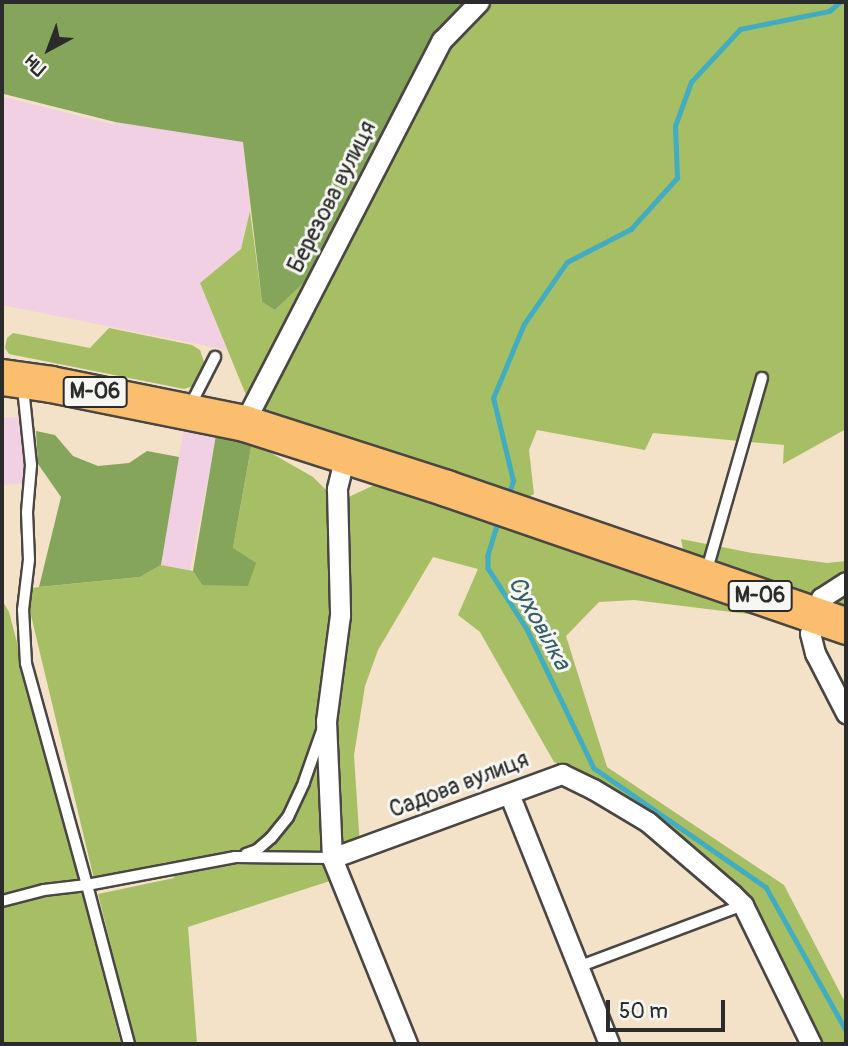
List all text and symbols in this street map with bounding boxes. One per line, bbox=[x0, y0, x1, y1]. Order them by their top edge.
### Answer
north arrow bbox=[14, 14, 84, 84]
text: Пн bbox=[19, 49, 51, 81]
street label: Березова вулиця bbox=[282, 117, 382, 277]
road number: М-06 bbox=[62, 374, 128, 410]
water label: Суховілка bbox=[502, 571, 576, 675]
road number: М-06 bbox=[727, 578, 793, 614]
street label: Садова вулиця bbox=[386, 746, 532, 824]
scale bar bbox=[610, 986, 729, 1030]
text: 50 m bbox=[619, 998, 668, 1025]

